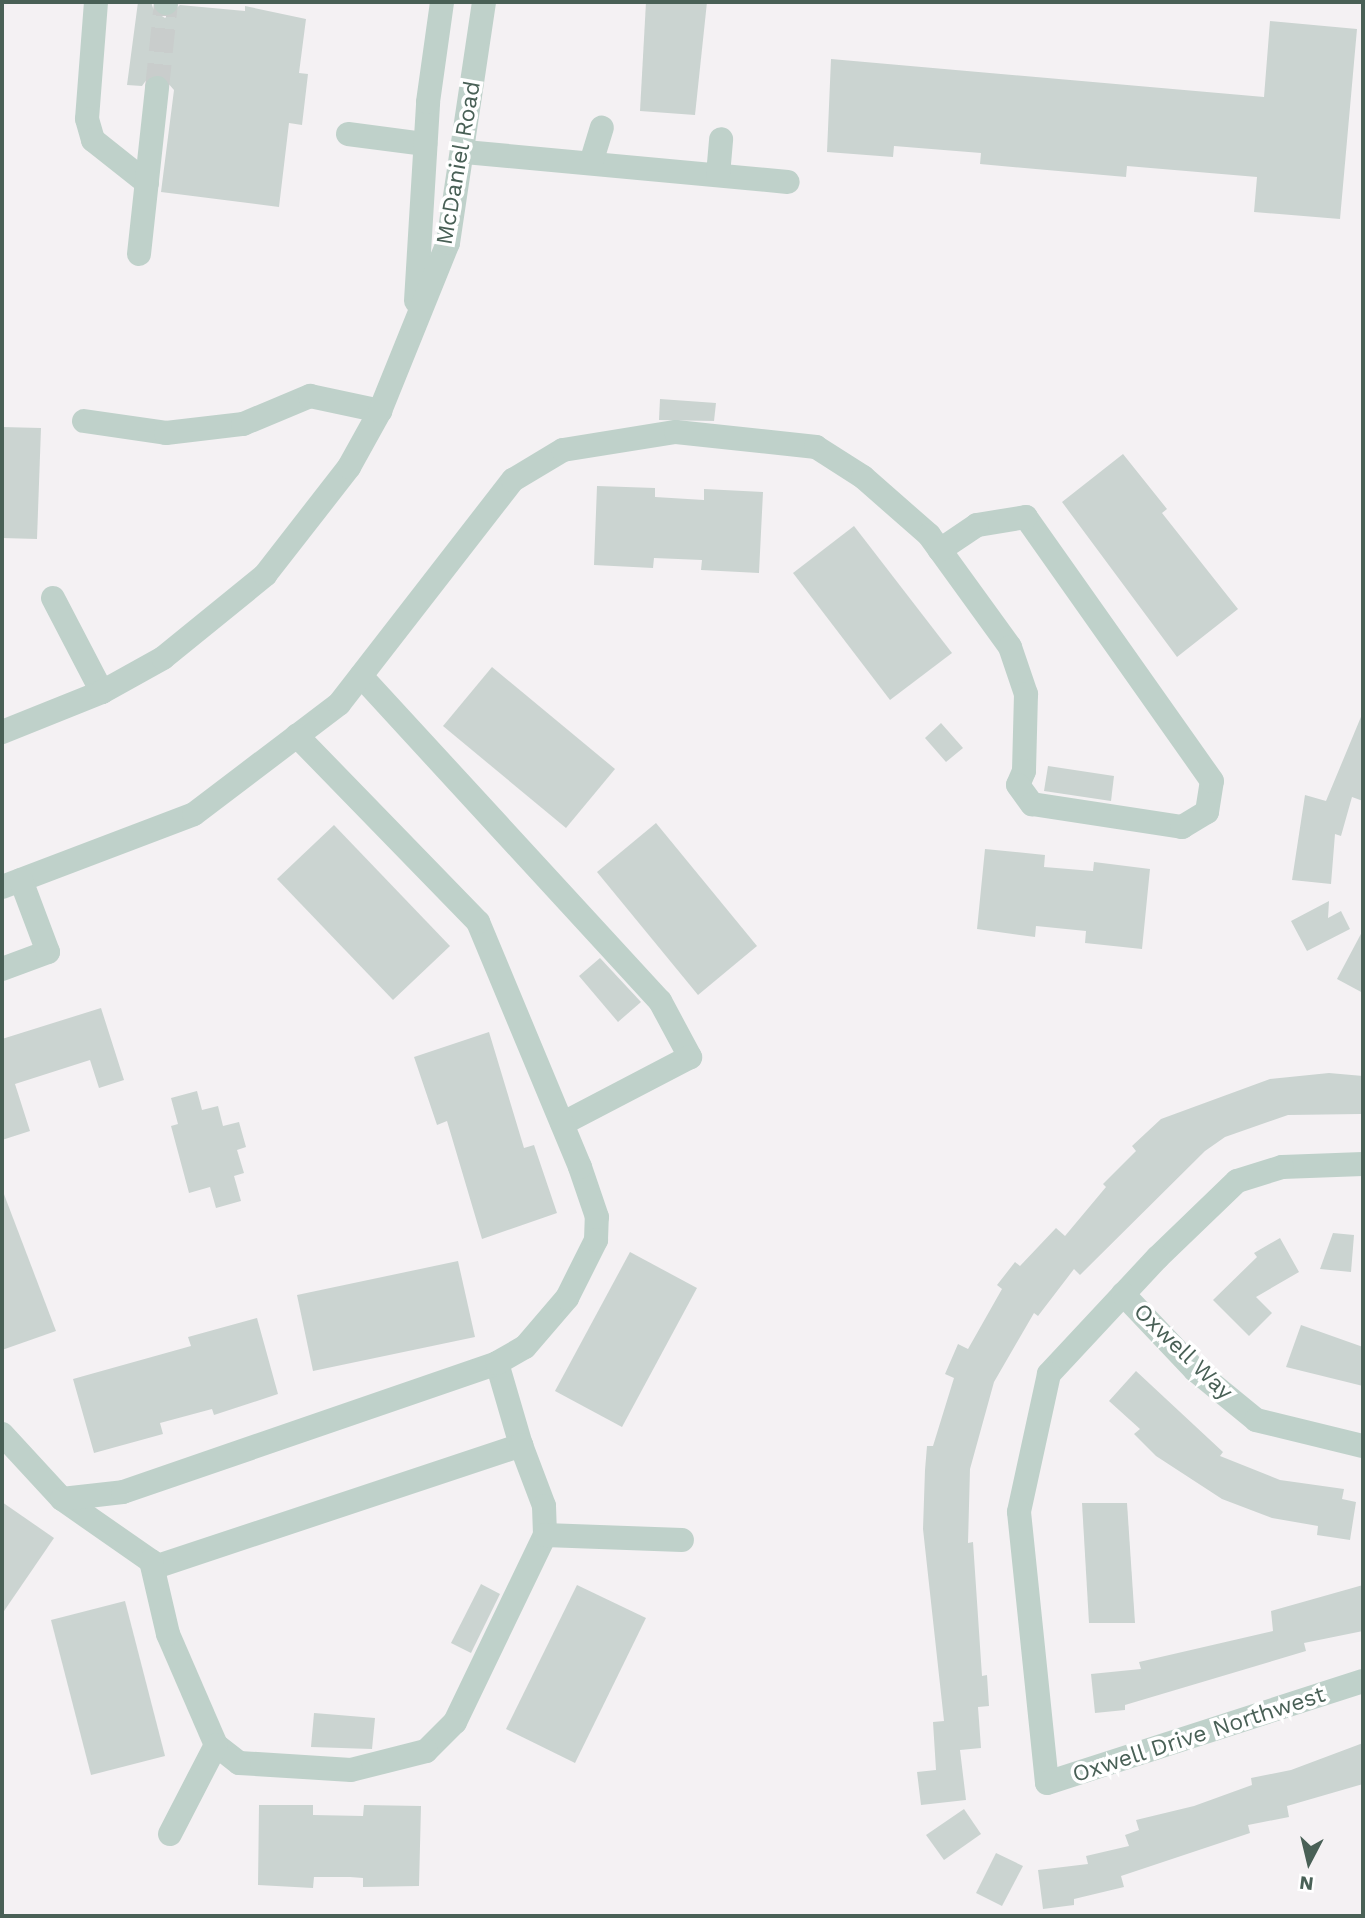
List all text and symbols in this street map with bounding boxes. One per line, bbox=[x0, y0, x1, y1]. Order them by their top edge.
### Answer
street label: McDaniel Road bbox=[431, 79, 487, 247]
street label: Oxwell Way bbox=[1127, 1297, 1239, 1407]
street label: Oxwell Drive Northwest bbox=[1069, 1681, 1329, 1789]
north arrow bbox=[1274, 1827, 1344, 1897]
text: N bbox=[1298, 1871, 1315, 1896]

